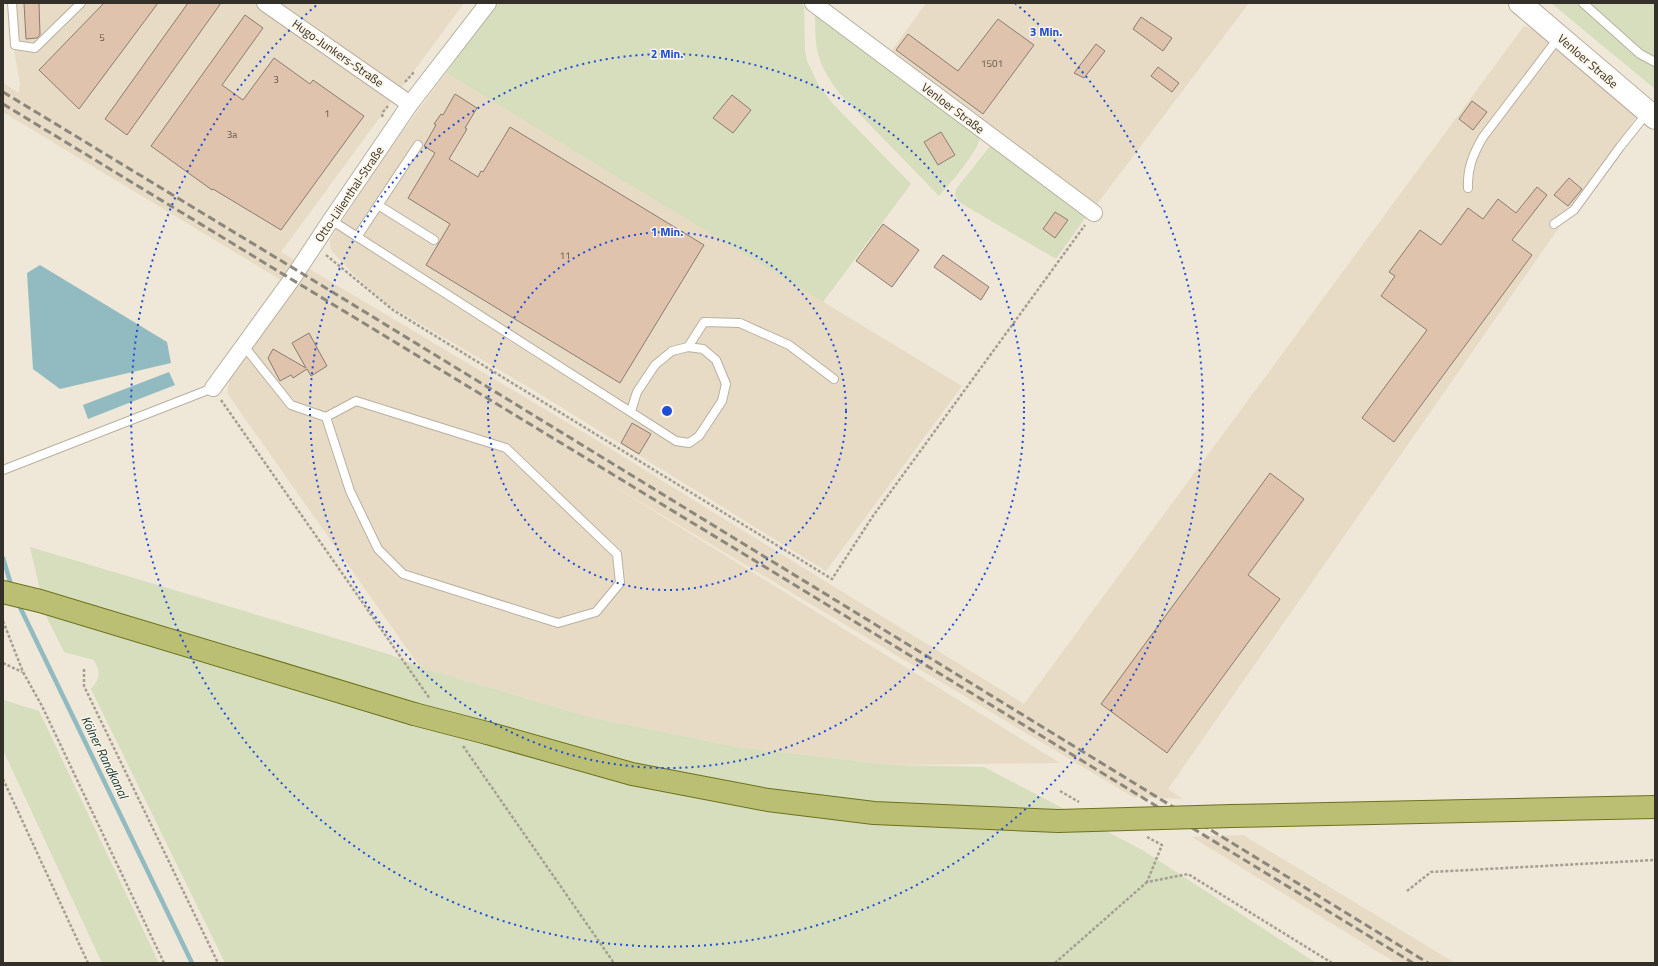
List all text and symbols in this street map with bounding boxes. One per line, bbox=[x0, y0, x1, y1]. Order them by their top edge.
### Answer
street label: Hugo-Junkers-Straße bbox=[288, 14, 388, 92]
text: 3 Min. bbox=[1030, 22, 1062, 41]
street label: Venloer Straße bbox=[1554, 29, 1622, 93]
house number: 5 bbox=[99, 30, 105, 45]
text: 2 Min. bbox=[651, 44, 683, 63]
house number: 1501 bbox=[981, 56, 1003, 71]
house number: 3 bbox=[273, 72, 279, 87]
street label: Venloer Straße bbox=[917, 78, 989, 138]
house number: 1 bbox=[324, 106, 330, 121]
house number: 3a bbox=[227, 127, 237, 142]
street label: Otto-Lilienthal-Straße bbox=[310, 142, 388, 246]
text: 1 Min. bbox=[651, 222, 683, 241]
house number: 11 bbox=[559, 248, 571, 263]
centre of rings bbox=[660, 404, 674, 418]
water label: Kölner Randkanal bbox=[76, 712, 135, 804]

